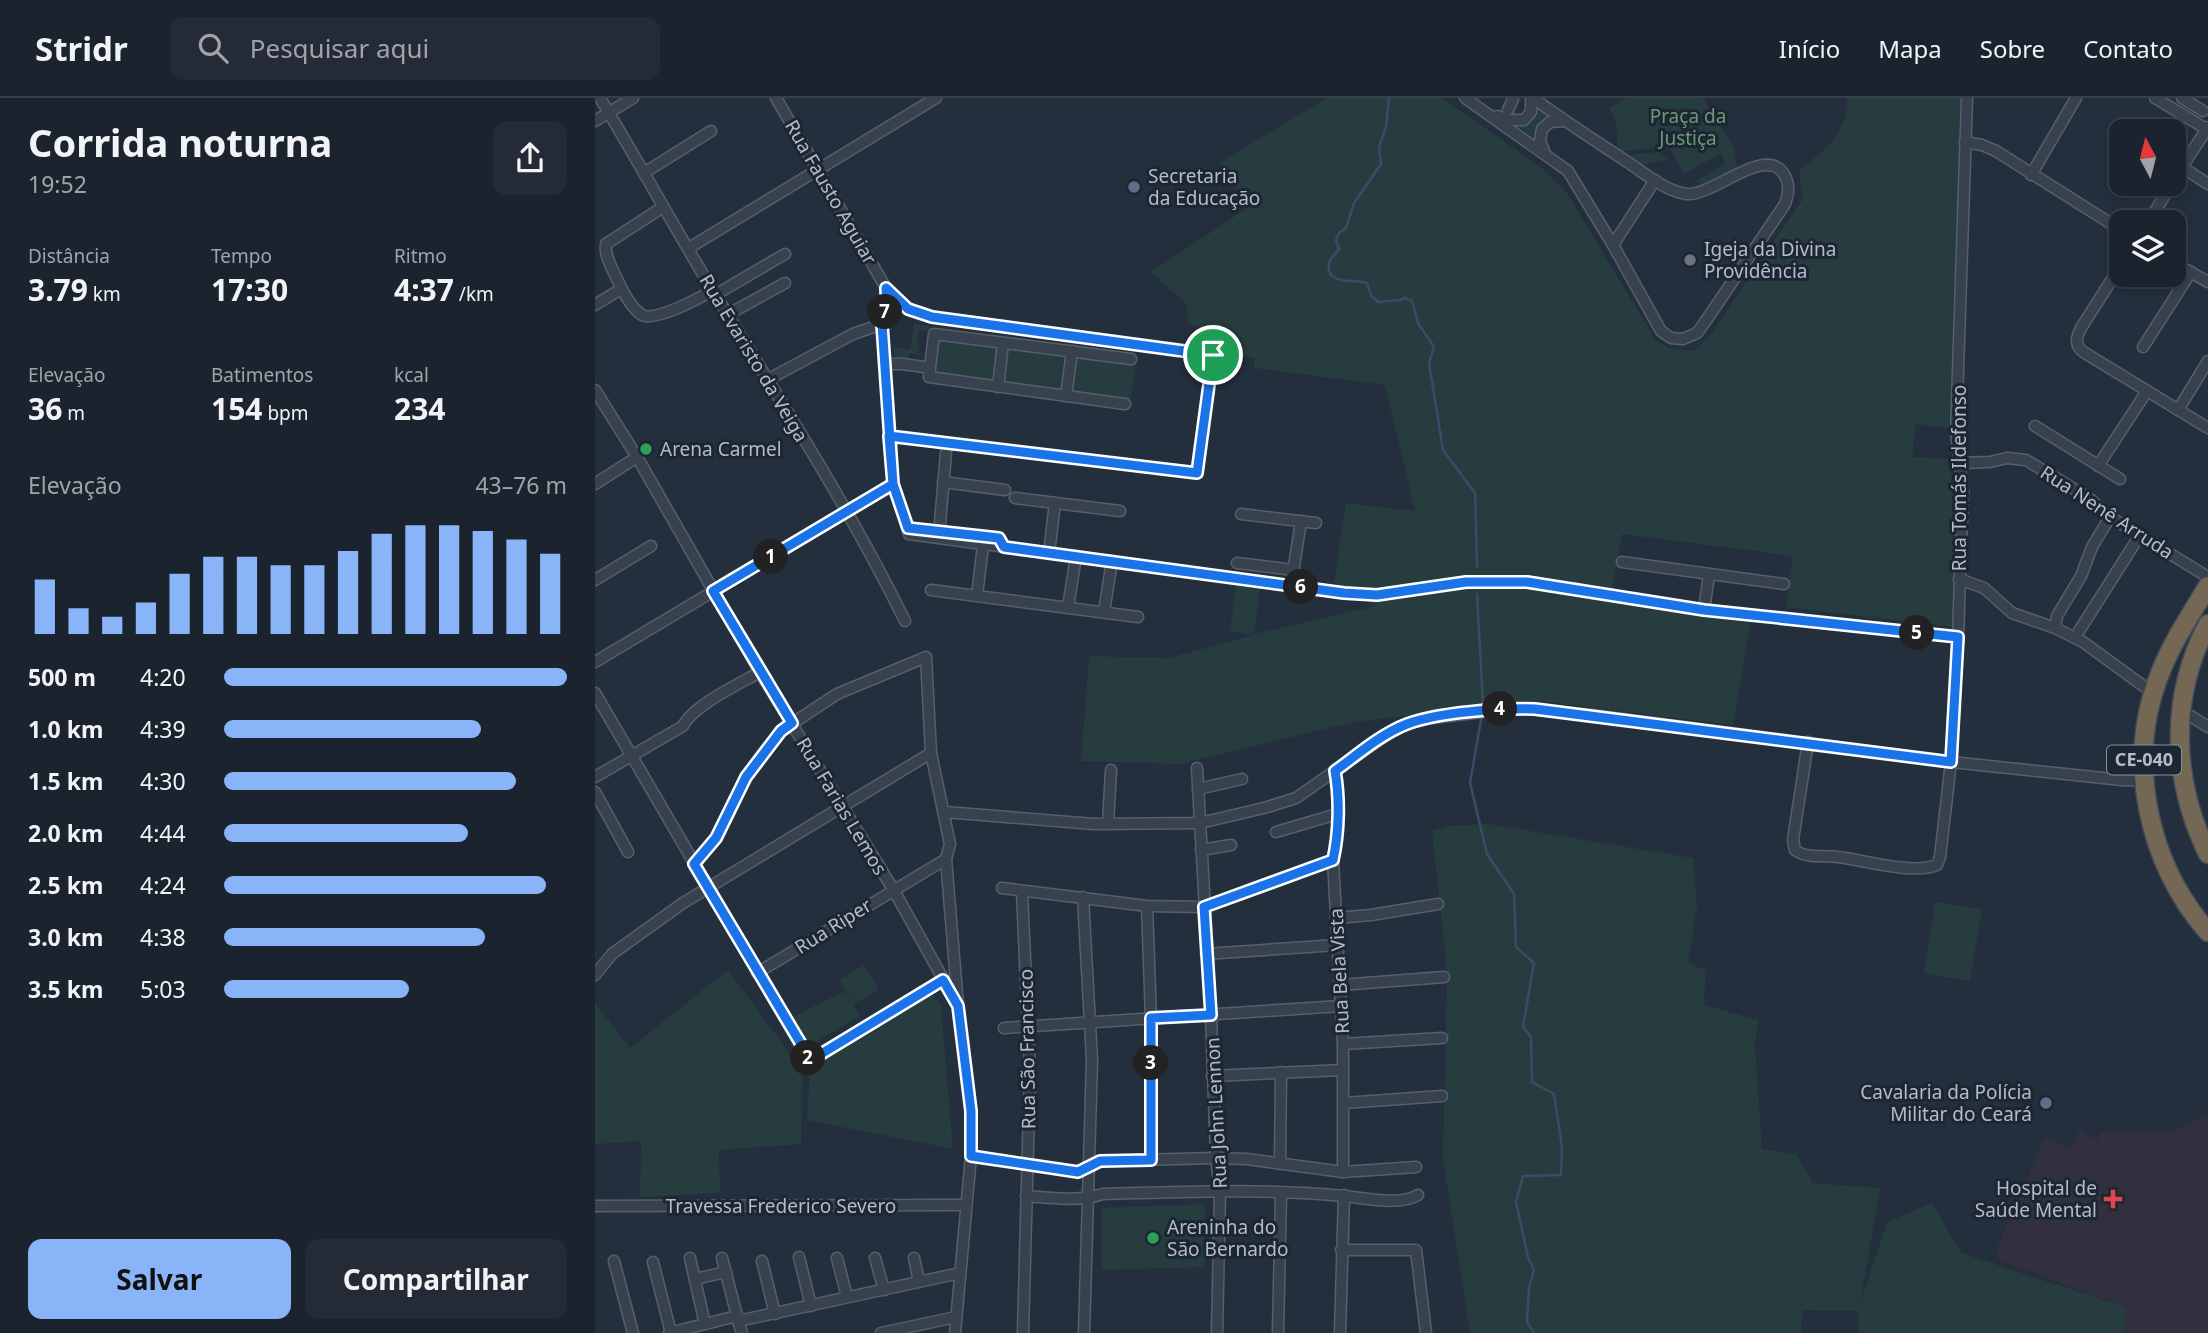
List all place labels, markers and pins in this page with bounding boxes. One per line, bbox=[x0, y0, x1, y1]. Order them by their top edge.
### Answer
place label: Secretaria da Educação bbox=[1148, 163, 1260, 211]
marker: Secretaria da Educação bbox=[1126, 179, 1142, 195]
place label: Igeja da Divina Providência bbox=[1704, 236, 1836, 284]
marker: Igeja da Divina Providência bbox=[1682, 252, 1698, 268]
pin: 7 bbox=[867, 294, 903, 330]
pin bbox=[1183, 325, 1243, 385]
place label: Arena Carmel bbox=[660, 436, 782, 462]
marker: Arena Carmel bbox=[638, 441, 654, 457]
pin: 1 bbox=[753, 540, 789, 574]
pin: 6 bbox=[1283, 570, 1319, 604]
pin: 5 bbox=[1899, 616, 1935, 650]
pin: 4 bbox=[1483, 692, 1517, 726]
pin: 2 bbox=[791, 1040, 825, 1076]
pin: 3 bbox=[1133, 1046, 1169, 1080]
place label: Cavalaria da Polícia Militar do Ceará bbox=[1860, 1079, 2032, 1127]
marker: Cavalaria da Polícia Militar do Ceará bbox=[2038, 1095, 2054, 1111]
place label: Hospital de Saúde Mental bbox=[1975, 1175, 2097, 1223]
marker: Hospital de Saúde Mental bbox=[2103, 1189, 2123, 1209]
place label: Areninha do São Bernardo bbox=[1167, 1214, 1289, 1262]
marker: Areninha do São Bernardo bbox=[1145, 1230, 1161, 1246]

